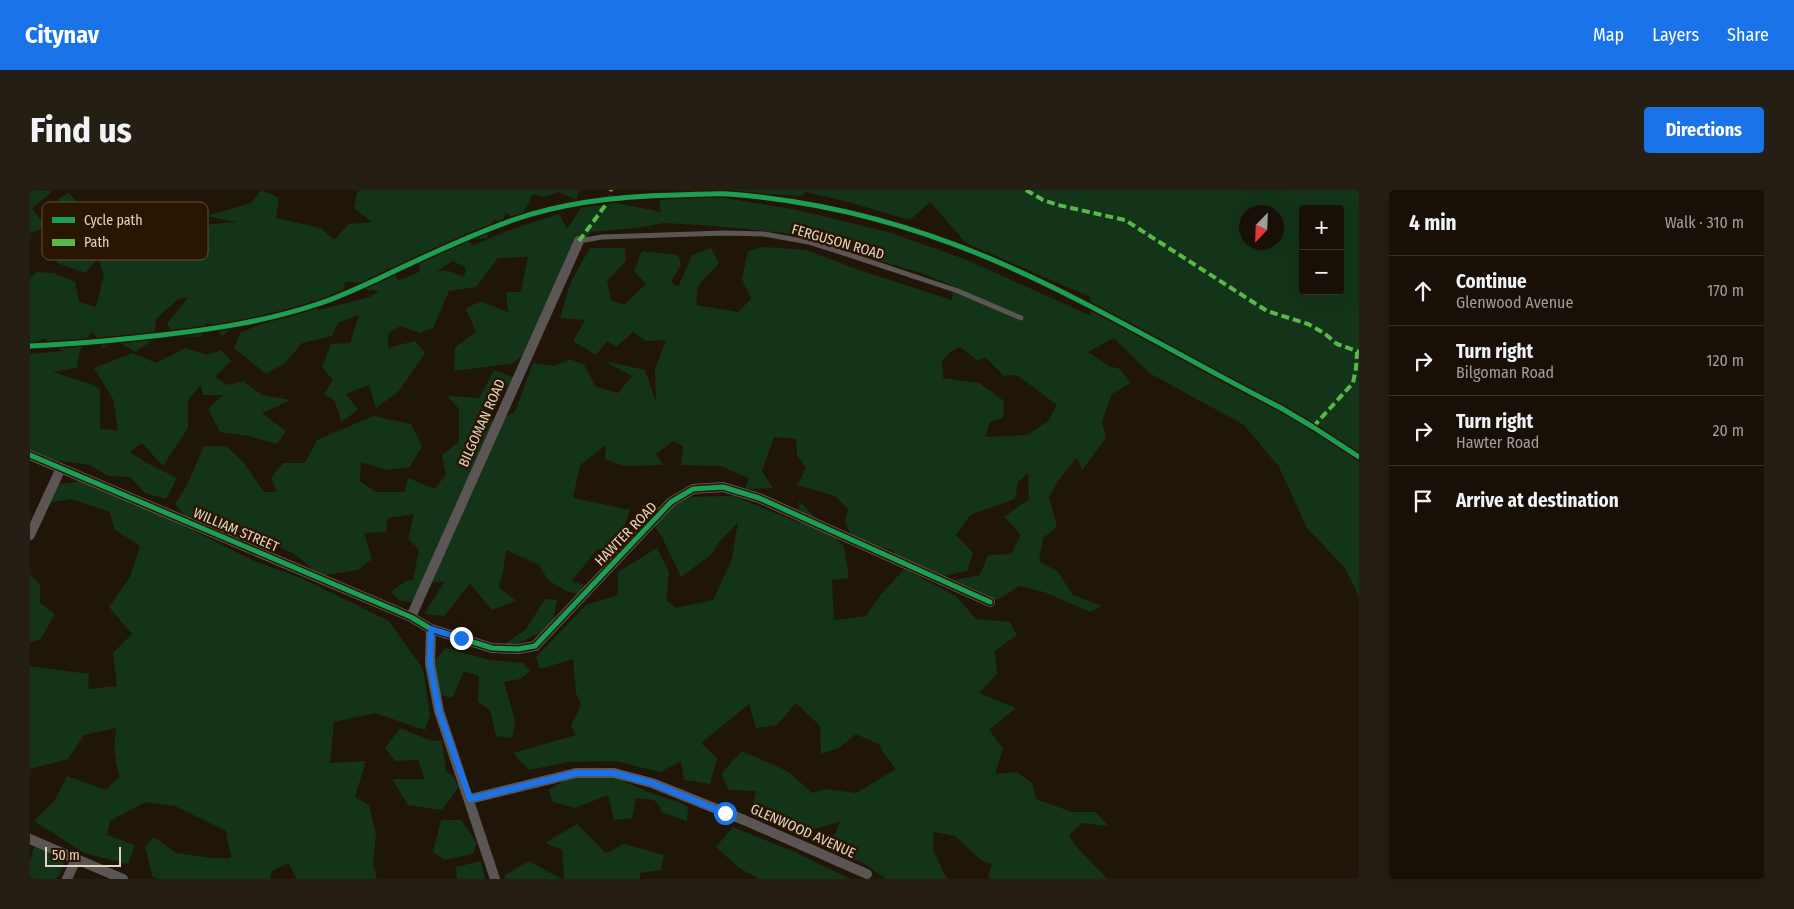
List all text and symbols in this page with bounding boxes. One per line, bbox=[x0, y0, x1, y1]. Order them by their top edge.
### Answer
text: Citynav bbox=[25, 21, 99, 49]
text: Map bbox=[1593, 24, 1624, 46]
text: Layers bbox=[1652, 24, 1699, 46]
text: Share bbox=[1727, 24, 1769, 46]
button: Directions bbox=[1644, 107, 1764, 153]
text: Find us bbox=[30, 109, 132, 151]
legend bbox=[42, 202, 208, 260]
north arrow bbox=[1239, 205, 1284, 250]
map controls bbox=[1299, 205, 1344, 295]
button: + bbox=[1299, 205, 1344, 250]
text: 4 min bbox=[1409, 210, 1457, 236]
text: Cycle path bbox=[84, 212, 143, 229]
text: Walk · 310 m bbox=[1665, 213, 1744, 232]
street label: FERGUSON ROAD bbox=[790, 221, 886, 263]
text: Path bbox=[84, 234, 109, 251]
button: − bbox=[1299, 250, 1344, 295]
text: Continue bbox=[1456, 270, 1527, 293]
icon: ahead bbox=[1409, 277, 1437, 305]
text: 170 m bbox=[1707, 281, 1744, 300]
text: Glenwood Avenue bbox=[1456, 293, 1573, 312]
text: Turn right bbox=[1456, 340, 1533, 363]
icon: right bbox=[1409, 347, 1437, 375]
text: 120 m bbox=[1706, 351, 1744, 370]
text: Bilgoman Road bbox=[1456, 363, 1554, 382]
street label: BILGOMAN ROAD bbox=[455, 376, 509, 470]
text: Turn right bbox=[1456, 410, 1533, 433]
icon: right bbox=[1409, 417, 1437, 445]
text: 20 m bbox=[1713, 421, 1744, 440]
text: Hawter Road bbox=[1456, 433, 1539, 452]
icon: arrive bbox=[1409, 487, 1437, 515]
text: Arrive at destination bbox=[1456, 489, 1619, 512]
street label: HAWTER ROAD bbox=[591, 499, 661, 569]
street label: WILLIAM STREET bbox=[191, 504, 282, 556]
route end bbox=[450, 627, 473, 650]
street label: GLENWOOD AVENUE bbox=[748, 800, 858, 862]
route start bbox=[714, 802, 737, 825]
scale bar bbox=[45, 844, 121, 867]
text: 50 m bbox=[52, 847, 80, 864]

